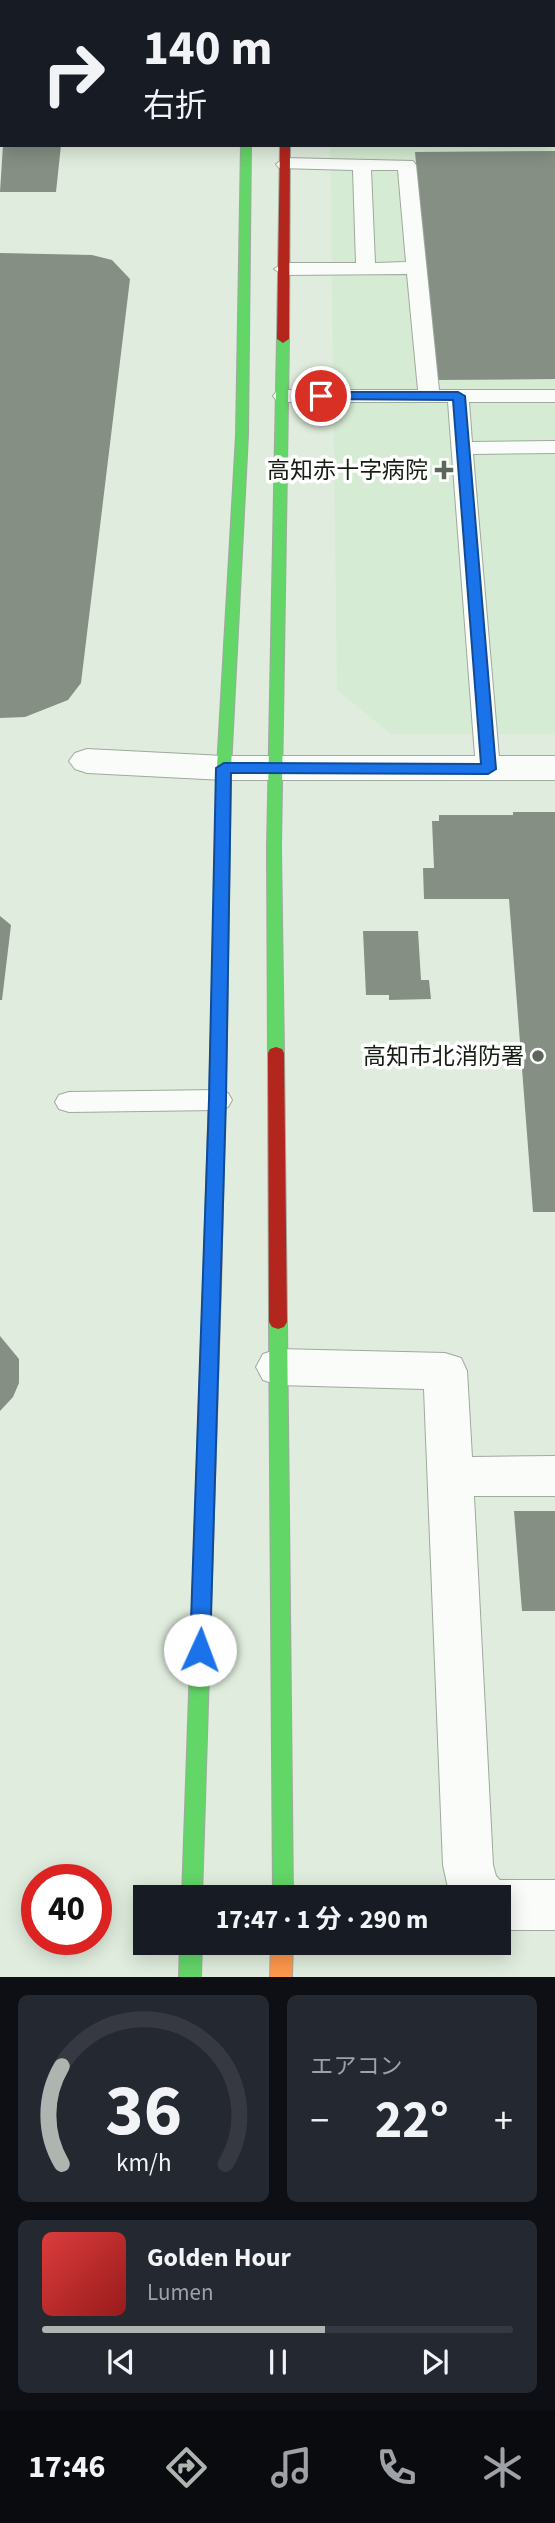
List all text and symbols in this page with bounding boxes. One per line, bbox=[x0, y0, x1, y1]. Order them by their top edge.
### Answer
text: 140 m bbox=[143, 14, 272, 84]
icon: right bbox=[28, 28, 119, 119]
text: 右折 bbox=[143, 83, 207, 129]
pin bbox=[291, 366, 351, 426]
icon: arrive bbox=[302, 377, 340, 415]
place label: 高知赤十字病院 bbox=[267, 454, 428, 487]
marker: 高知赤十字病院 bbox=[434, 460, 454, 480]
place label: 高知市北消防署 bbox=[363, 1040, 524, 1073]
marker: 高知市北消防署 bbox=[530, 1048, 546, 1064]
position arrow bbox=[163, 1613, 237, 1687]
speed limit sign: 40 bbox=[21, 1864, 112, 1955]
text: 17:47 · 1 分 · 290 m bbox=[216, 1901, 428, 1938]
text: エアコン bbox=[311, 2050, 403, 2083]
text: 36 bbox=[105, 2060, 182, 2164]
text: 22° bbox=[375, 2084, 449, 2158]
text: − bbox=[311, 2094, 329, 2148]
text: + bbox=[494, 2094, 513, 2148]
text: km/h bbox=[116, 2145, 171, 2181]
text: Golden Hour bbox=[147, 2239, 291, 2276]
text: Lumen bbox=[147, 2276, 214, 2309]
icon: previous bbox=[102, 2343, 140, 2381]
icon: pause bbox=[259, 2343, 297, 2381]
icon: next bbox=[416, 2343, 454, 2381]
icon: directions bbox=[162, 2443, 211, 2492]
icon: music bbox=[267, 2443, 316, 2492]
icon: phone bbox=[372, 2443, 421, 2492]
icon: climate bbox=[478, 2443, 527, 2492]
text: 17:46 bbox=[28, 2444, 105, 2490]

